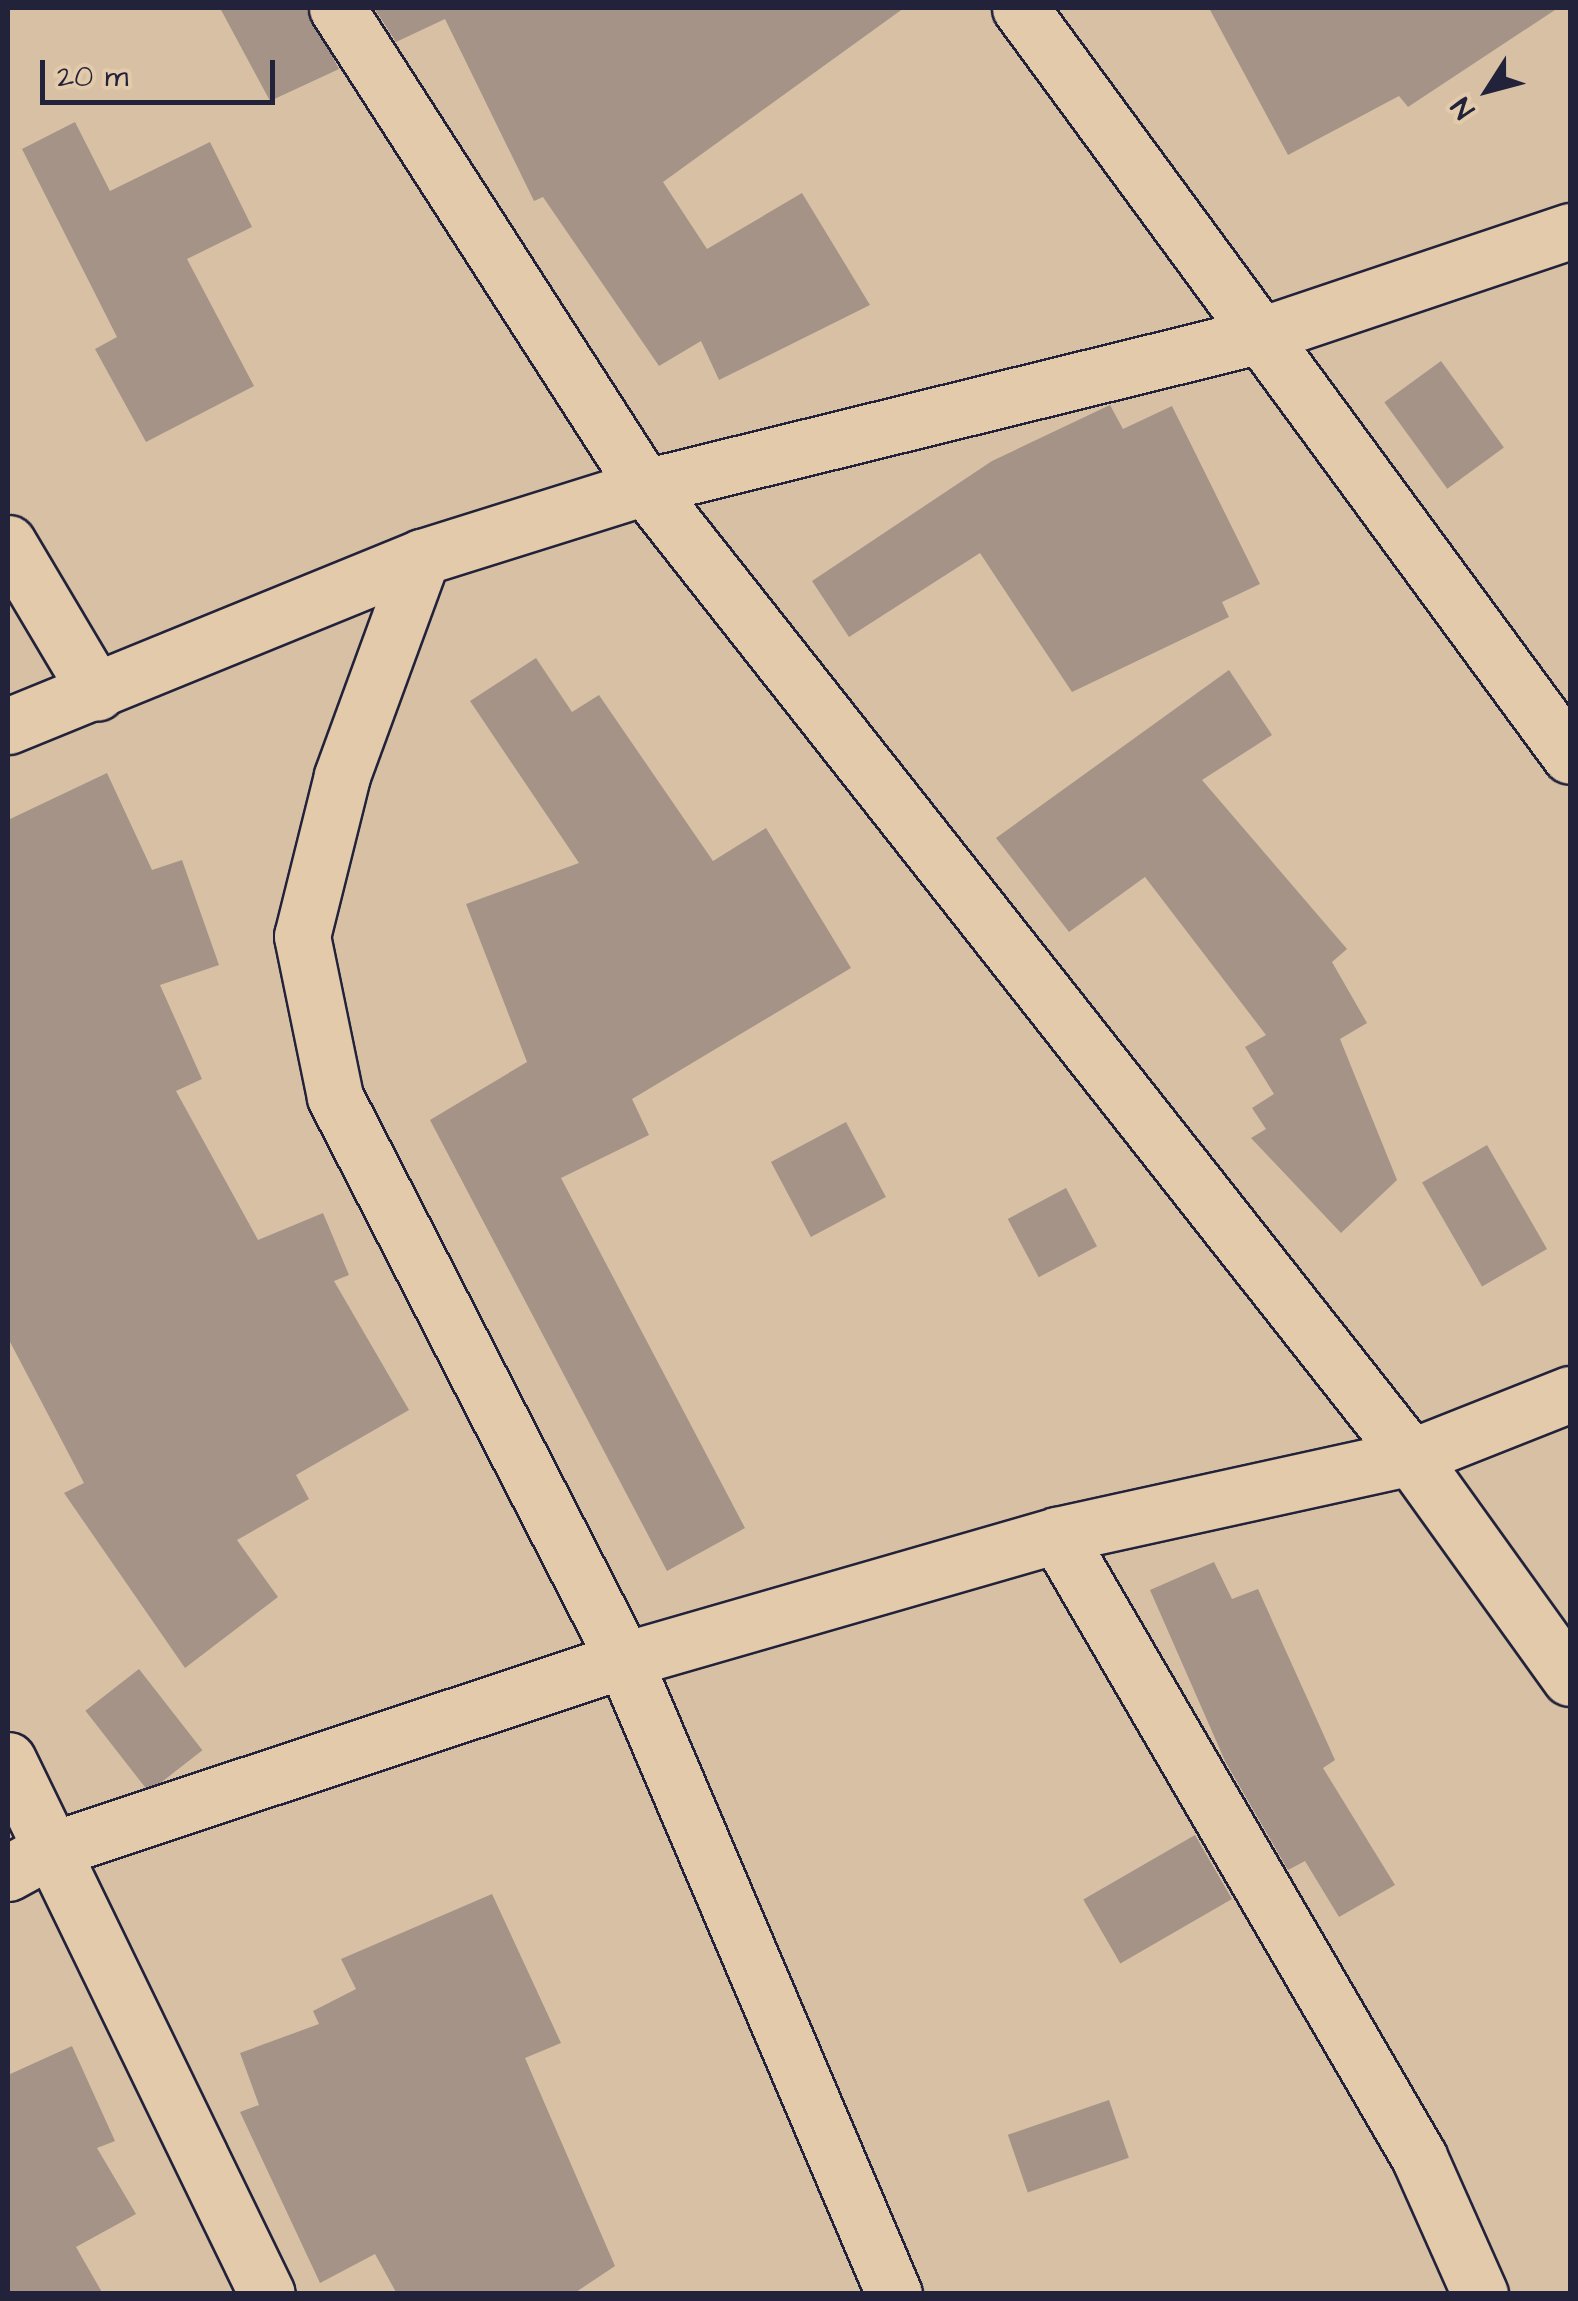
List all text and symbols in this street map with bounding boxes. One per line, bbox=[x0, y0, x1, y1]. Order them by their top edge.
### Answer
scale bar bbox=[45, 40, 280, 102]
north arrow bbox=[1438, 40, 1538, 140]
text: 20 m bbox=[57, 56, 128, 98]
text: N bbox=[1442, 89, 1484, 126]

